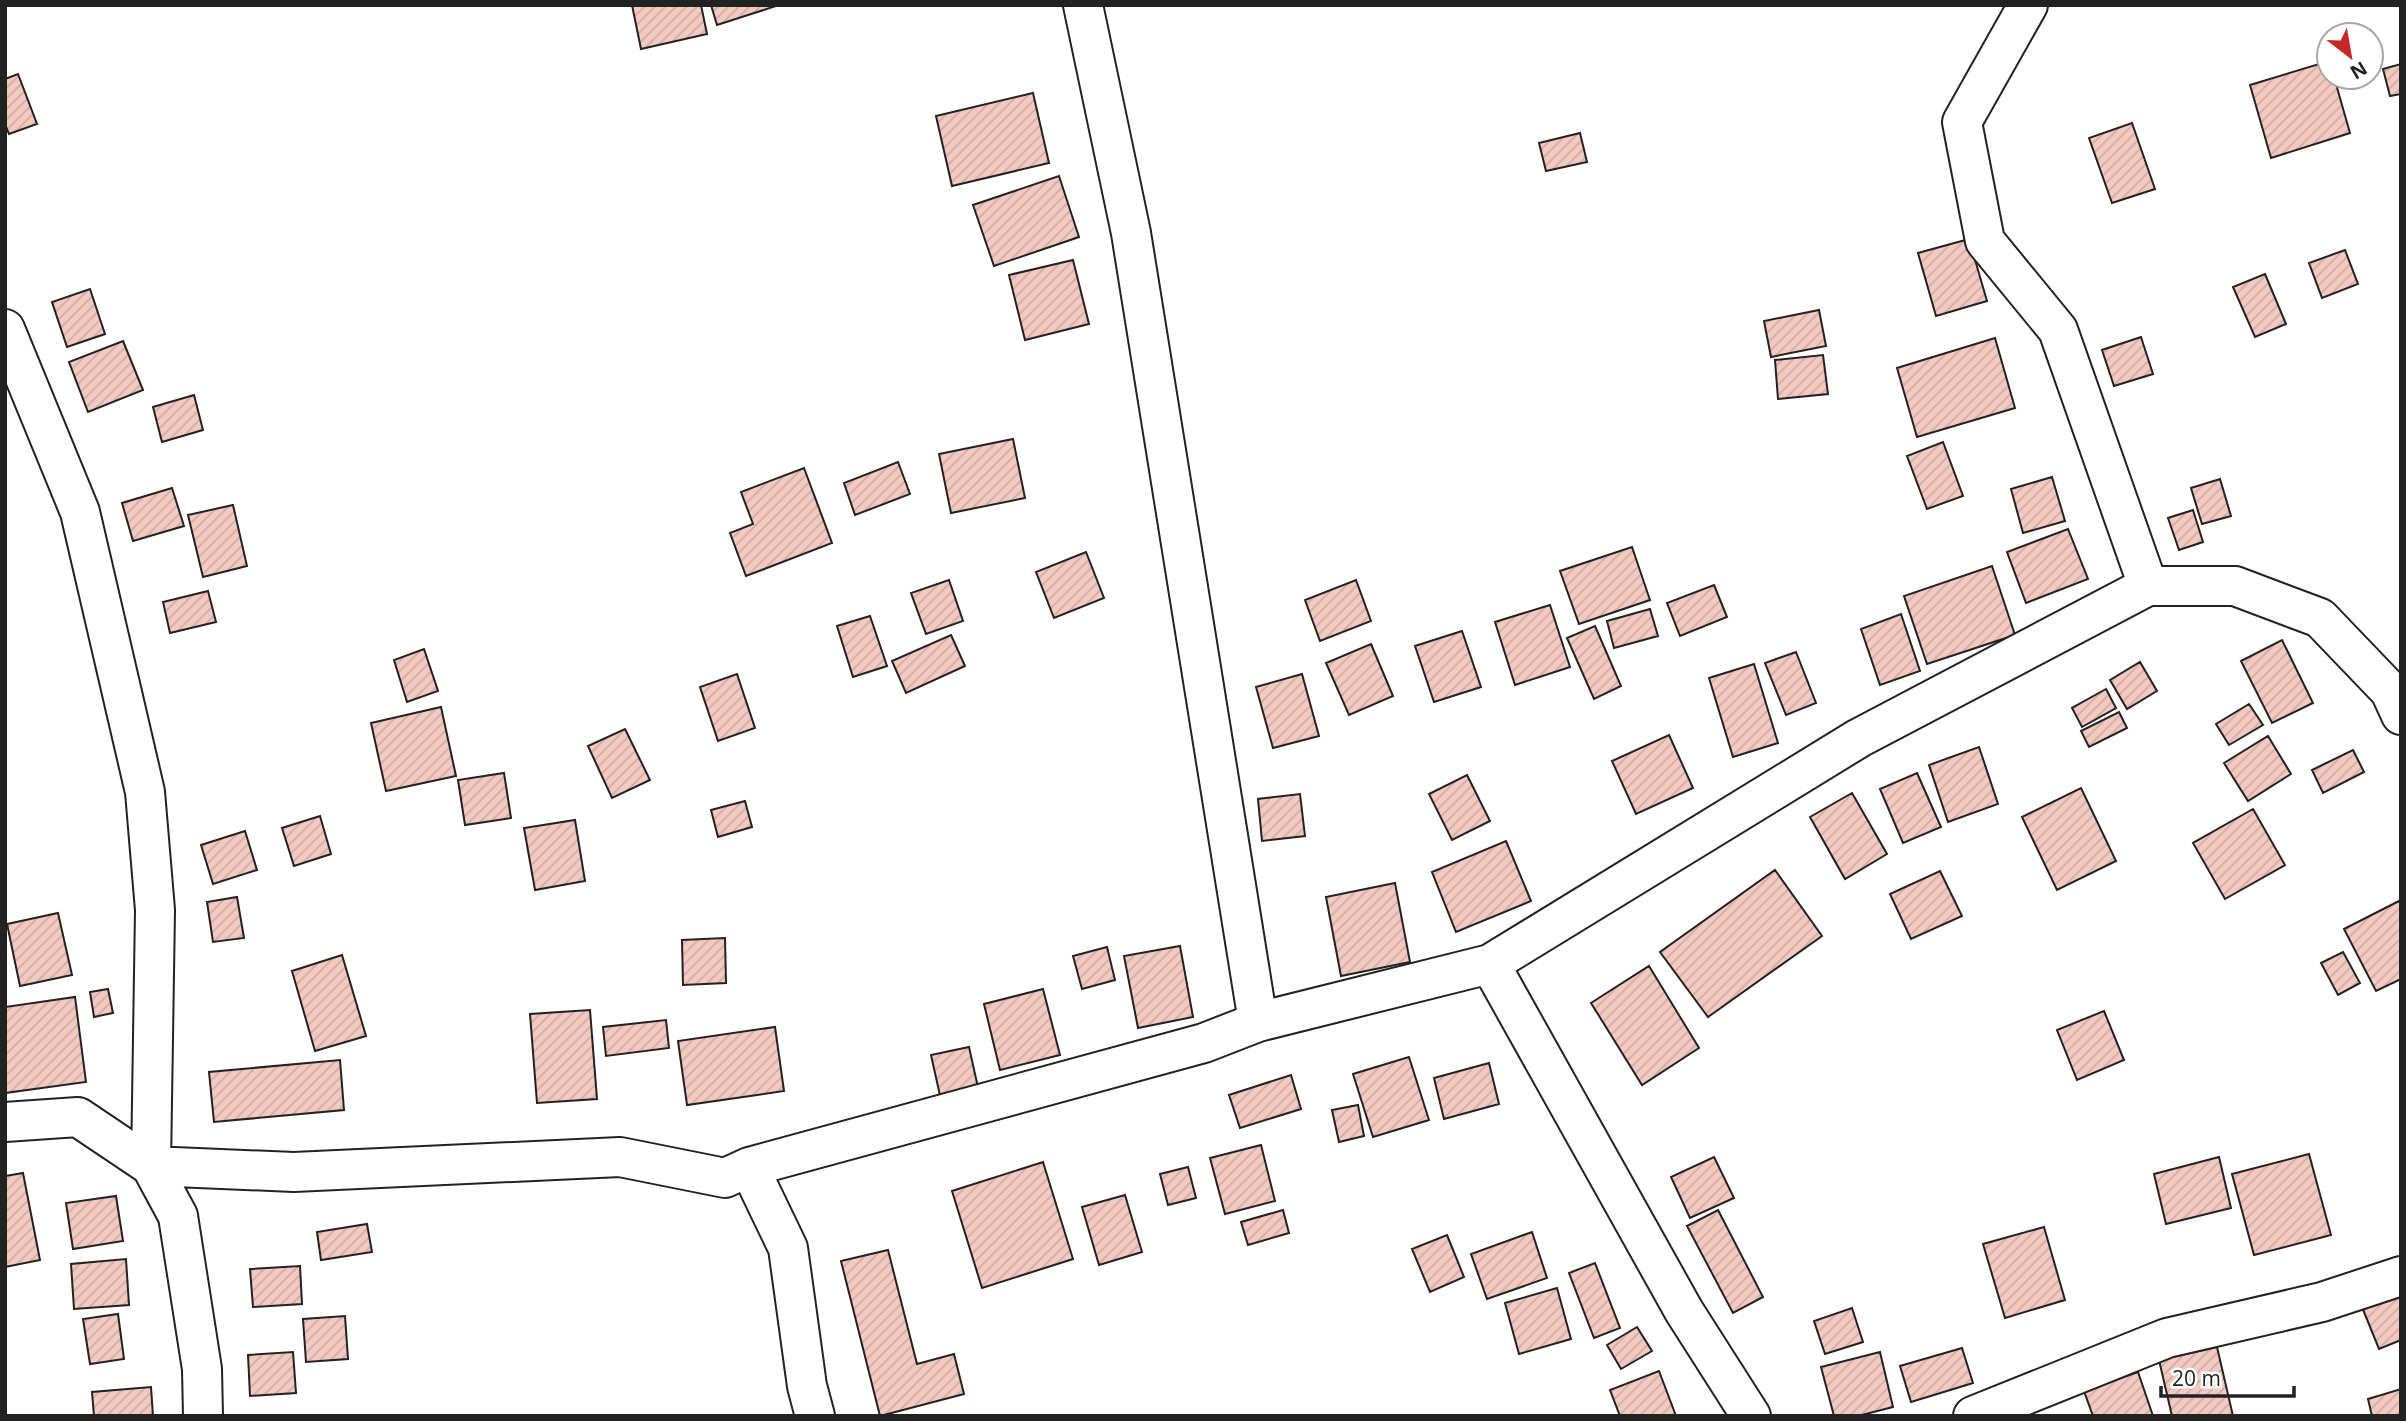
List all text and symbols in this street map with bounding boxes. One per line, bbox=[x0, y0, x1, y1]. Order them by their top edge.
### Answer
north arrow bbox=[2315, 21, 2385, 91]
text: N bbox=[2345, 55, 2372, 86]
scale bar bbox=[2161, 1354, 2294, 1398]
text: 20 m bbox=[2172, 1364, 2221, 1392]

